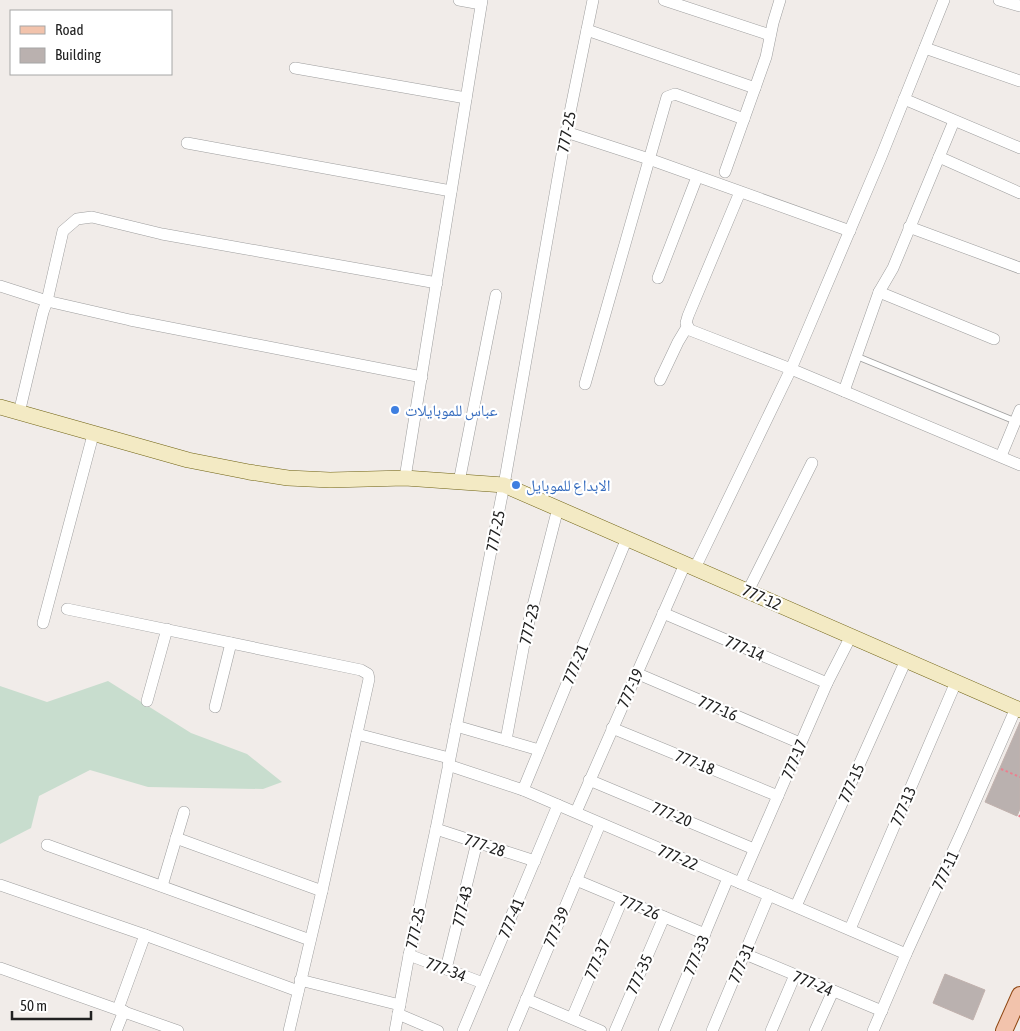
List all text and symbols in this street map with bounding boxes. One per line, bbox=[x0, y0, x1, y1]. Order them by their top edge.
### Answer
legend bbox=[10, 10, 172, 75]
text: Road bbox=[55, 21, 84, 38]
text: Building bbox=[55, 46, 101, 63]
street label: 777-25 bbox=[553, 110, 579, 154]
place label: عباس للموبايلات bbox=[405, 401, 498, 421]
marker: عباس للموبايلات bbox=[389, 404, 401, 416]
place label: الابداع للموبايل bbox=[526, 476, 611, 496]
marker: الابداع للموبايل bbox=[510, 479, 522, 491]
street label: 777-25 bbox=[482, 509, 508, 553]
street label: 777-12 bbox=[740, 580, 784, 614]
street label: 777-23 bbox=[516, 602, 542, 646]
street label: 777-14 bbox=[723, 632, 767, 664]
street label: 777-21 bbox=[559, 641, 591, 687]
street label: 777-19 bbox=[613, 666, 647, 710]
street label: 777-16 bbox=[696, 692, 740, 724]
street label: 777-17 bbox=[778, 737, 810, 781]
street label: 777-18 bbox=[673, 746, 717, 778]
street label: 777-15 bbox=[834, 761, 868, 805]
street label: 777-13 bbox=[887, 784, 919, 828]
street label: 777-20 bbox=[649, 798, 695, 830]
street label: 777-28 bbox=[462, 830, 508, 860]
street label: 777-22 bbox=[655, 841, 701, 873]
street label: 777-11 bbox=[928, 848, 962, 892]
street label: 777-43 bbox=[449, 884, 475, 928]
street label: 777-26 bbox=[617, 891, 663, 923]
street label: 777-41 bbox=[495, 895, 527, 941]
street label: 777-39 bbox=[540, 904, 572, 950]
street label: 777-25 bbox=[402, 906, 428, 950]
street label: 777-33 bbox=[680, 932, 712, 978]
street label: 777-37 bbox=[581, 936, 613, 982]
street label: 777-31 bbox=[725, 940, 757, 986]
street label: 777-35 bbox=[622, 951, 656, 997]
street label: 777-34 bbox=[423, 953, 469, 985]
street label: 777-24 bbox=[790, 967, 836, 999]
scale bar bbox=[12, 988, 91, 1020]
text: 50 m bbox=[20, 997, 47, 1014]

